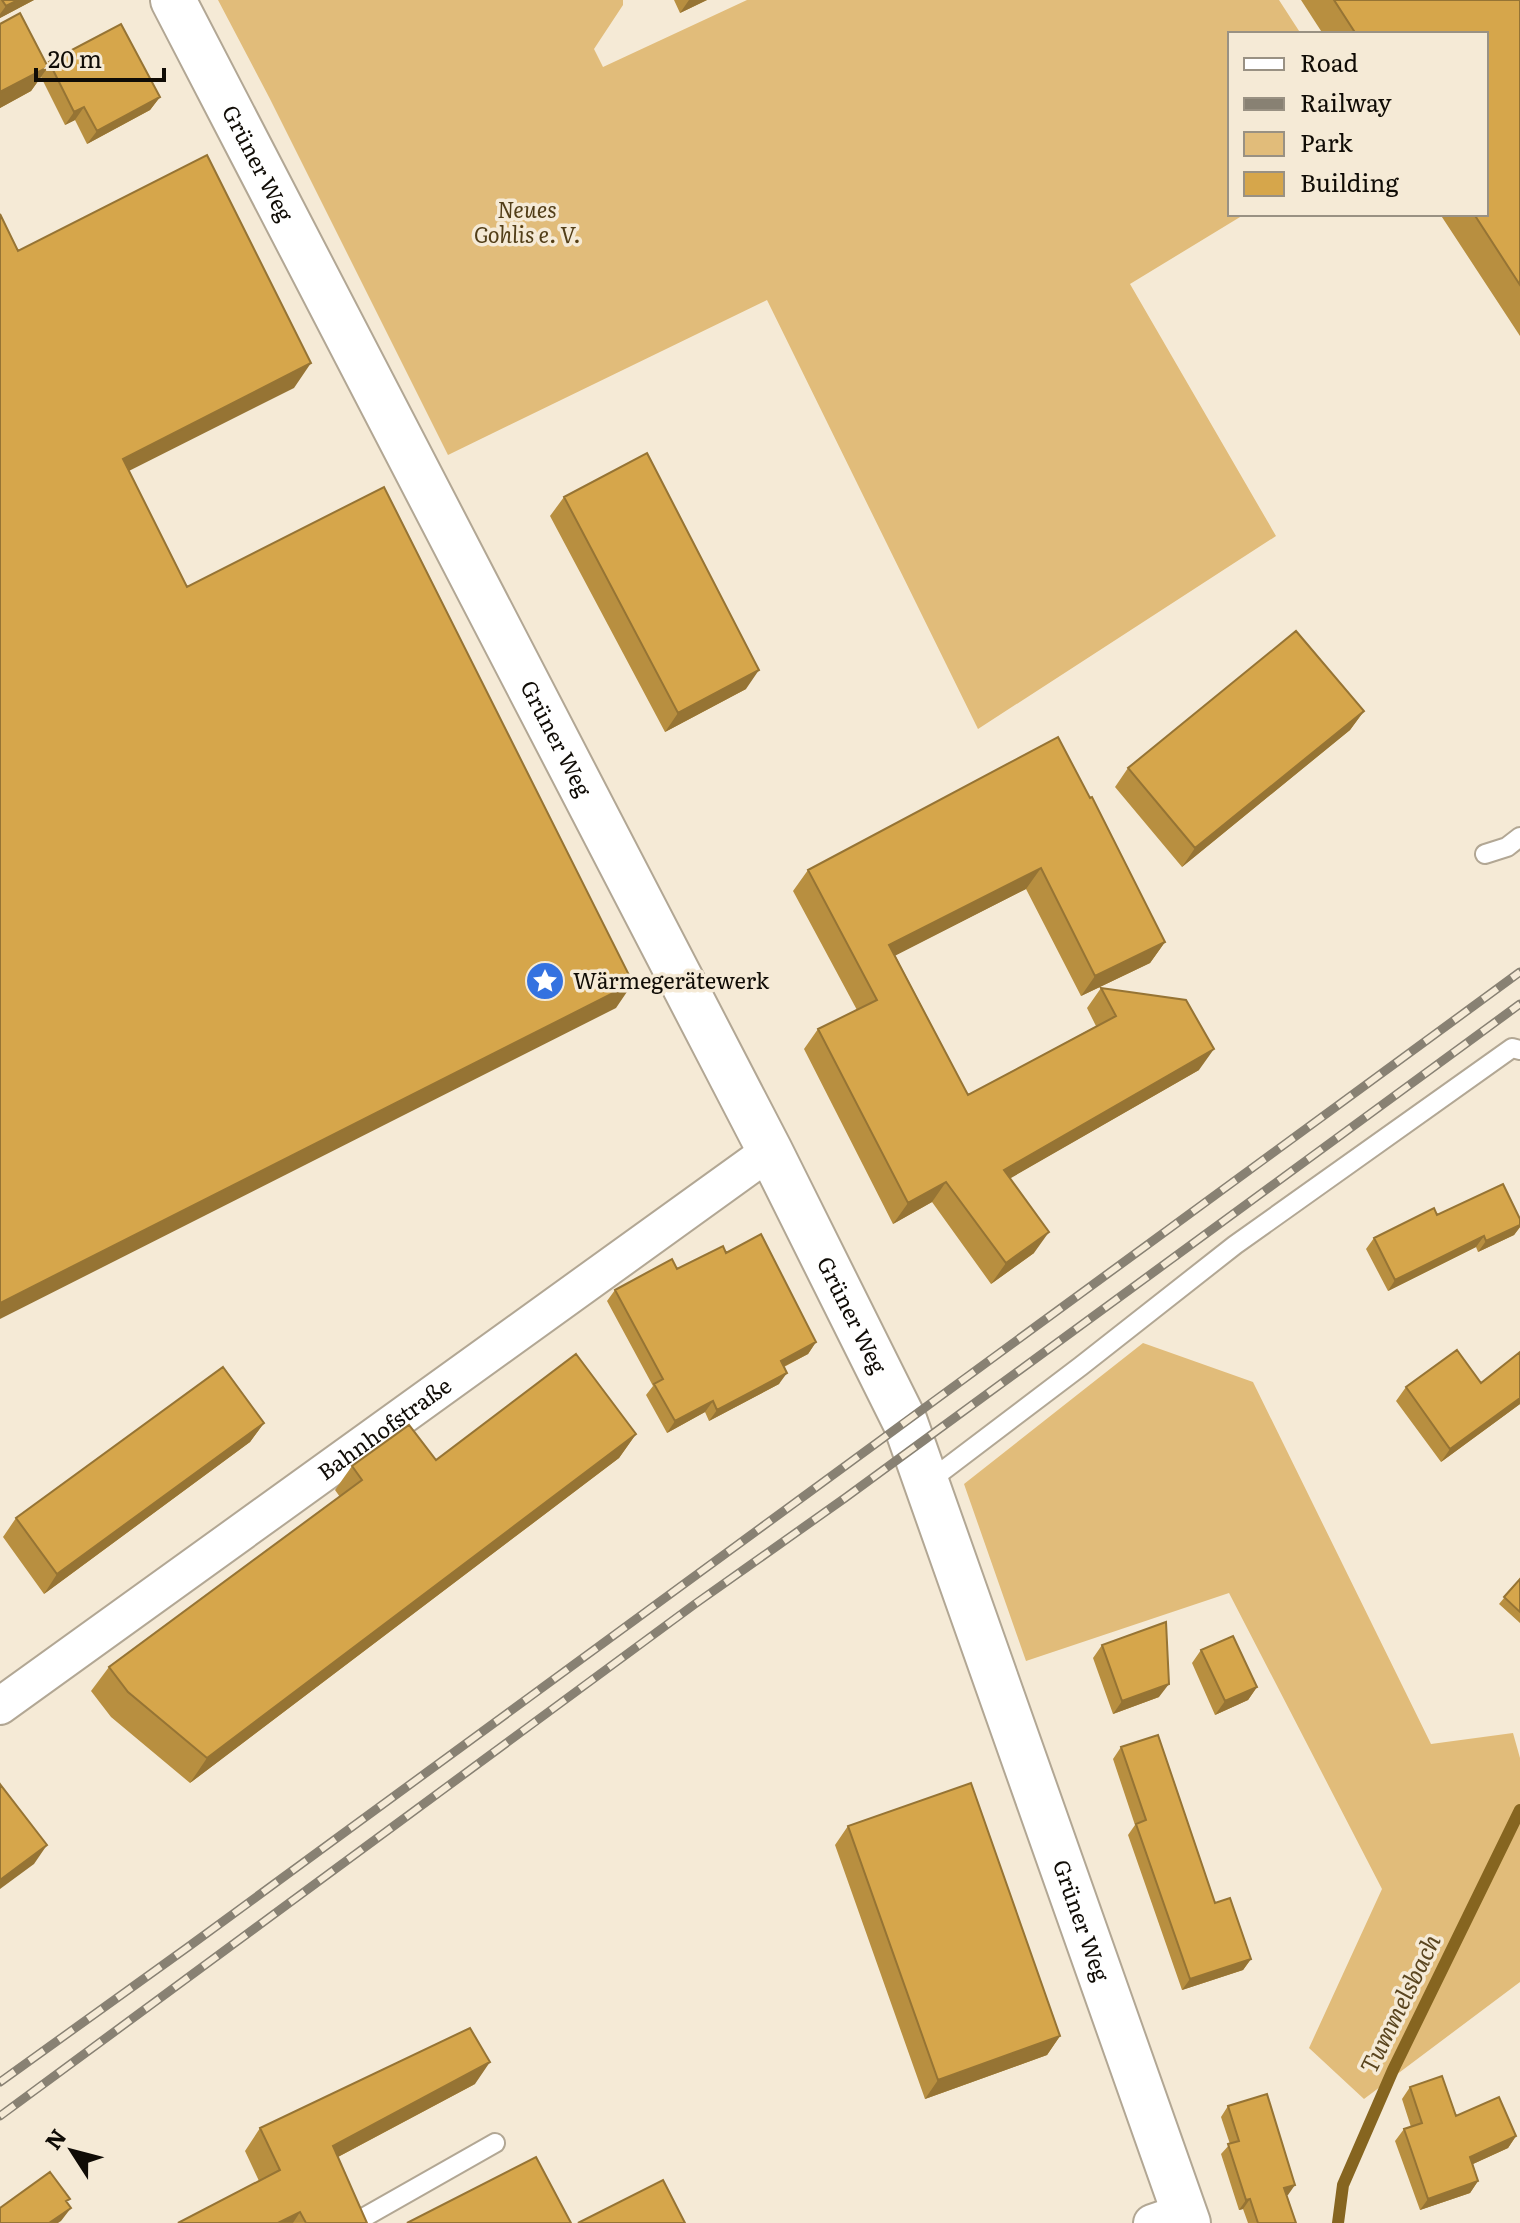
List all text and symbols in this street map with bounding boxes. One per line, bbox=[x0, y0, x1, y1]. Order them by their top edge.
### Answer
scale bar bbox=[36, 32, 164, 82]
legend bbox=[1228, 32, 1488, 216]
text: 20 m bbox=[48, 40, 102, 75]
text: Road bbox=[1300, 44, 1359, 79]
text: Railway bbox=[1300, 84, 1392, 119]
street label: Grüner Weg bbox=[215, 99, 303, 227]
text: Park bbox=[1300, 124, 1353, 159]
text: Building bbox=[1300, 164, 1399, 199]
park label: Neues Gohlis e. V. bbox=[474, 192, 580, 250]
street label: Grüner Weg bbox=[514, 674, 602, 803]
place icon: Wärmegerätewerk bbox=[524, 960, 566, 1002]
place label: Wärmegerätewerk bbox=[573, 963, 770, 996]
street label: Grüner Weg bbox=[810, 1250, 897, 1379]
street label: Bahnhofstraße bbox=[310, 1368, 457, 1487]
street label: Grüner Weg bbox=[1046, 1855, 1119, 1986]
water label: Tummelsbach bbox=[1350, 1927, 1448, 2078]
north arrow bbox=[32, 2111, 112, 2191]
text: N bbox=[36, 2121, 73, 2156]

